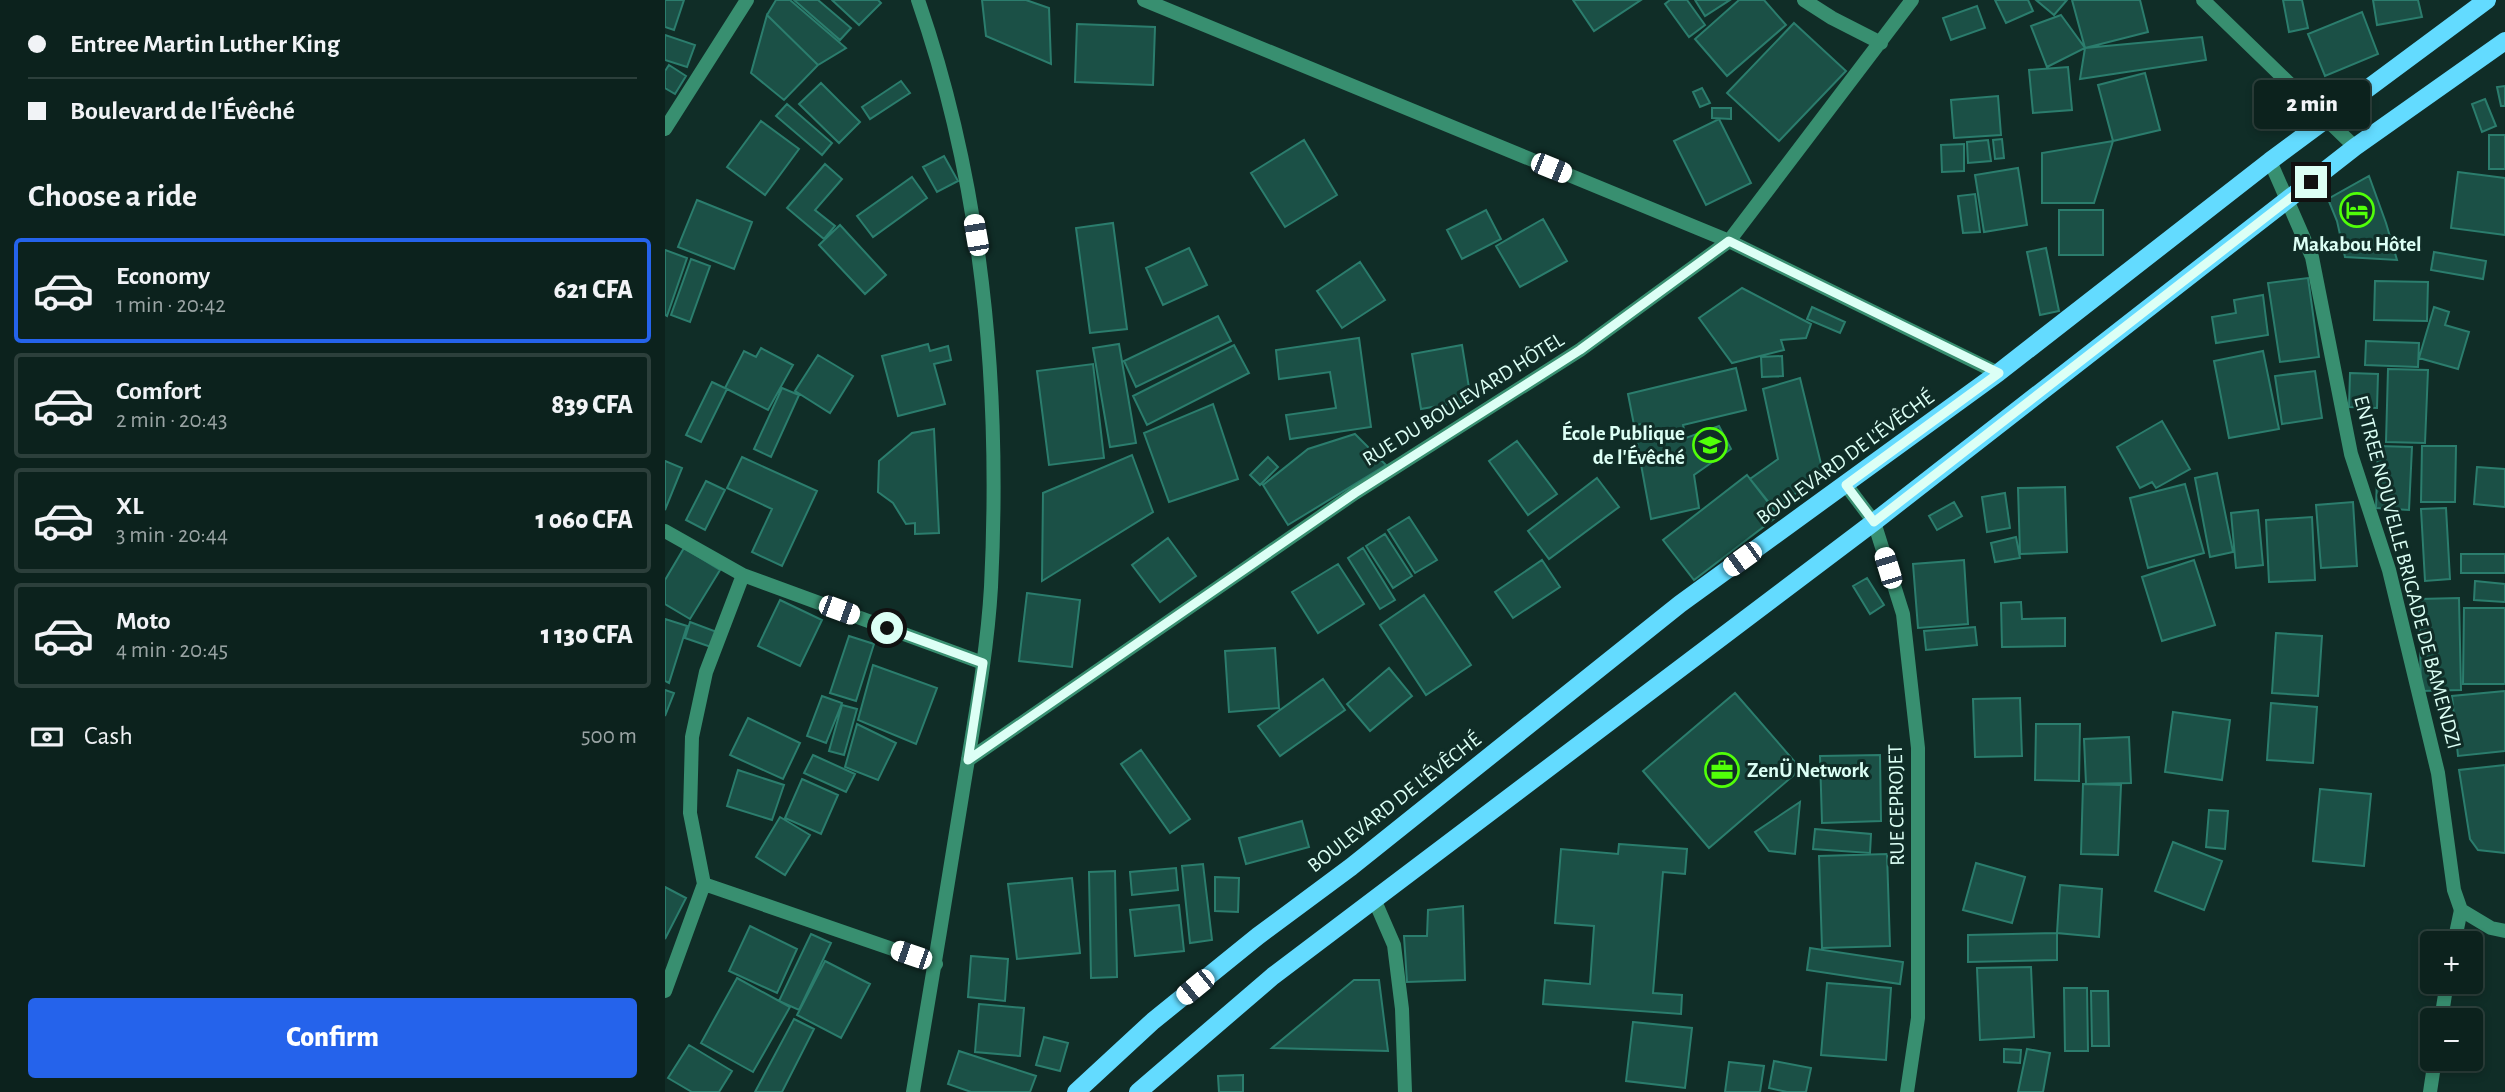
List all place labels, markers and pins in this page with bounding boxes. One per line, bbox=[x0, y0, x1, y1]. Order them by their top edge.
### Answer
hotel icon: Makabou Hôtel bbox=[2338, 191, 2376, 229]
place label: Makabou Hôtel bbox=[2292, 234, 2422, 255]
place label: École Publique de l'Évêché bbox=[1561, 420, 1685, 468]
school or university icon: École Publique de l'Évêché bbox=[1691, 426, 1729, 464]
office icon: ZenÜ Network bbox=[1703, 751, 1741, 789]
place label: ZenÜ Network bbox=[1747, 758, 1870, 781]

